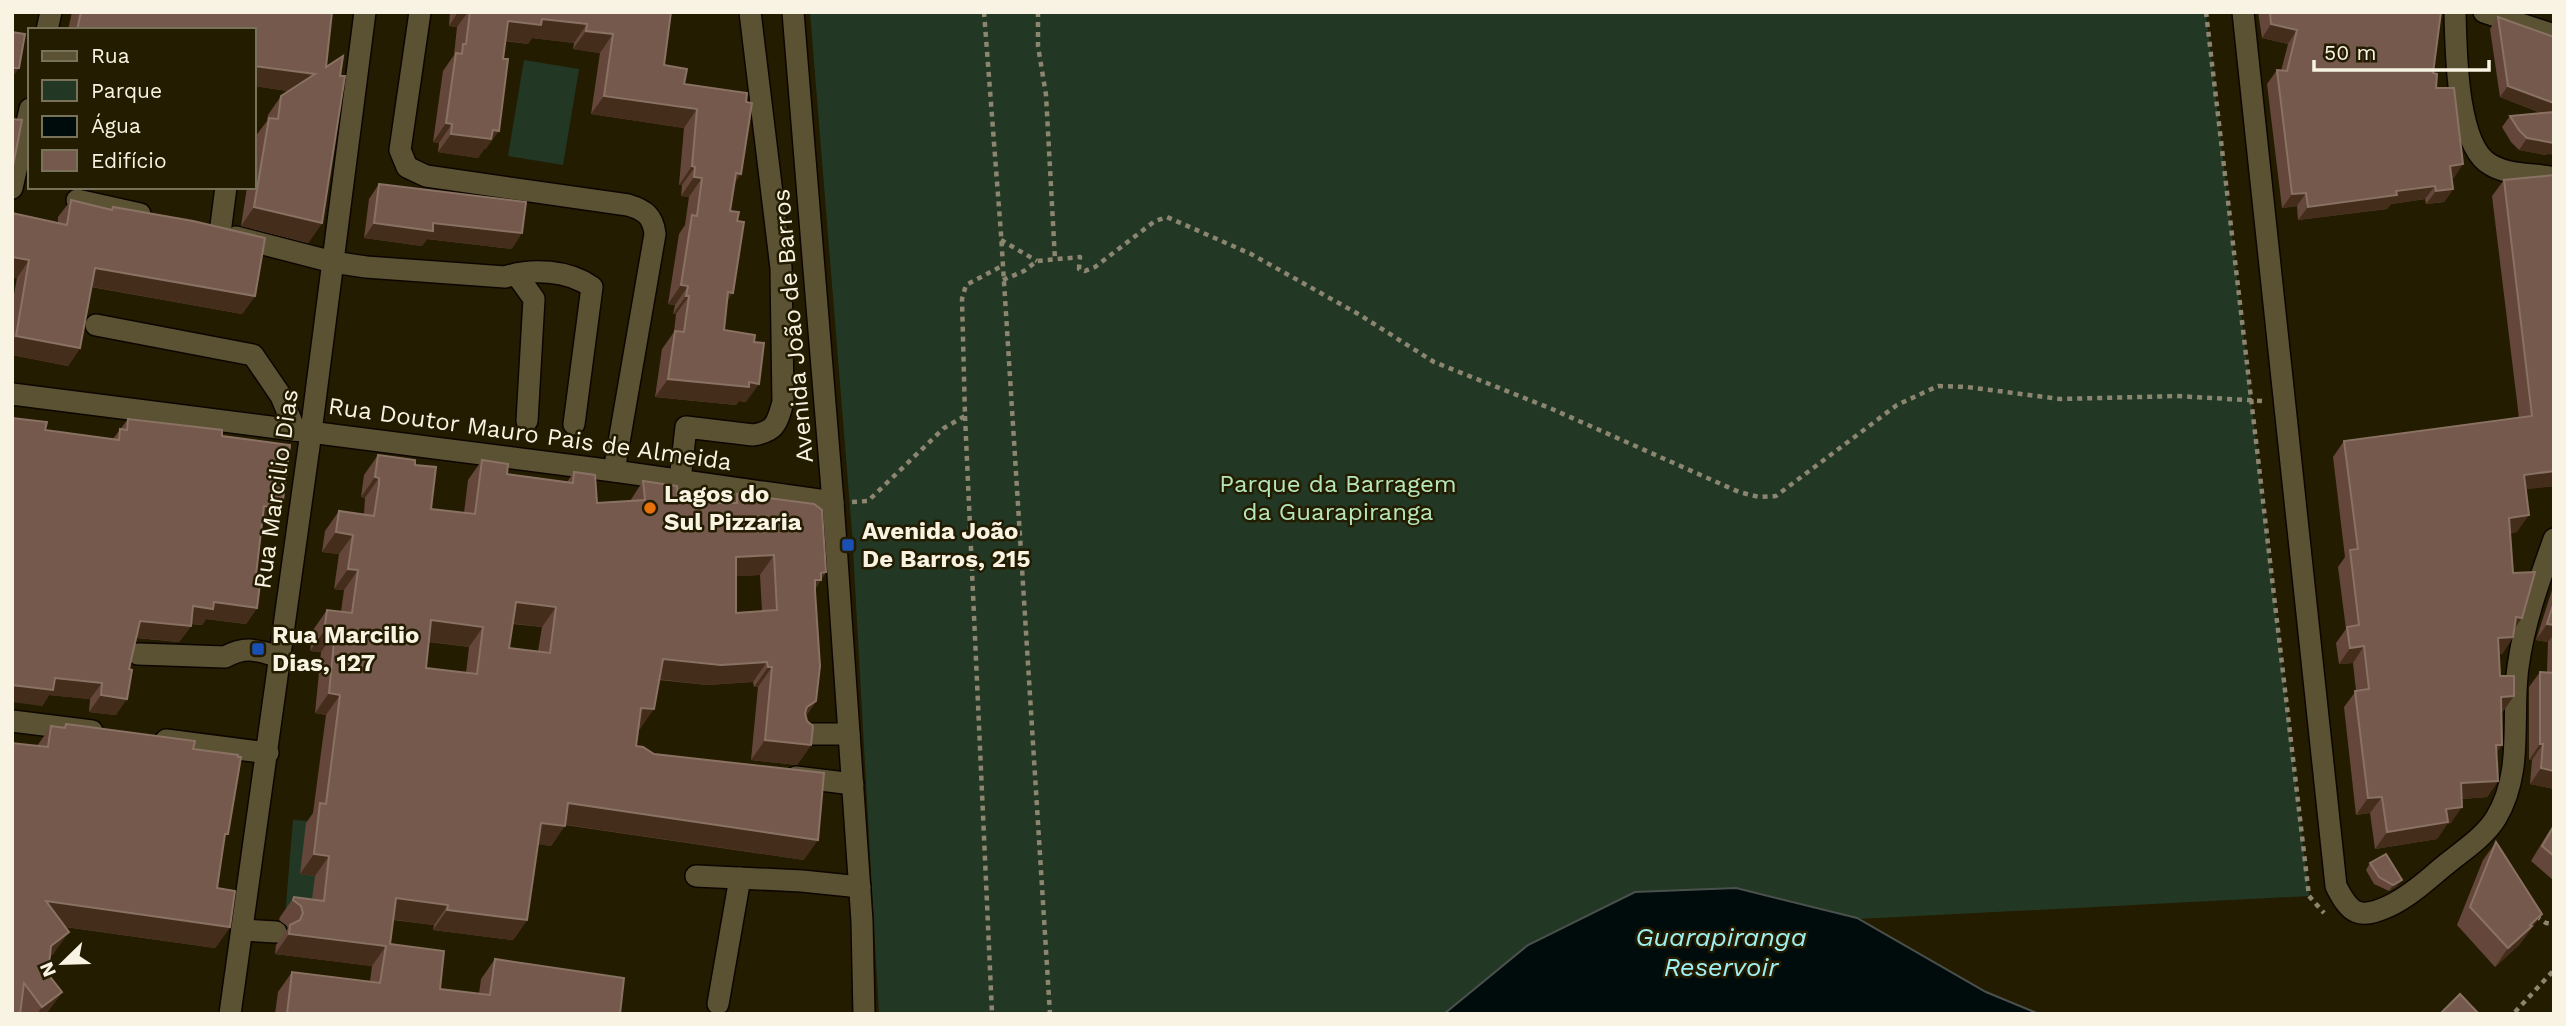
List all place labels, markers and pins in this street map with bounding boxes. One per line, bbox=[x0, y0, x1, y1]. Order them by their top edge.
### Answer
place label: Lagos do Sul Pizzaria bbox=[664, 480, 802, 536]
marker: Lagos do Sul Pizzaria bbox=[642, 500, 658, 516]
place label: Avenida João De Barros, 215 bbox=[862, 517, 1030, 573]
marker: Avenida João De Barros, 215 bbox=[840, 537, 856, 553]
place label: Rua Marcilio Dias, 127 bbox=[272, 621, 419, 677]
marker: Rua Marcilio Dias, 127 bbox=[250, 641, 266, 657]

